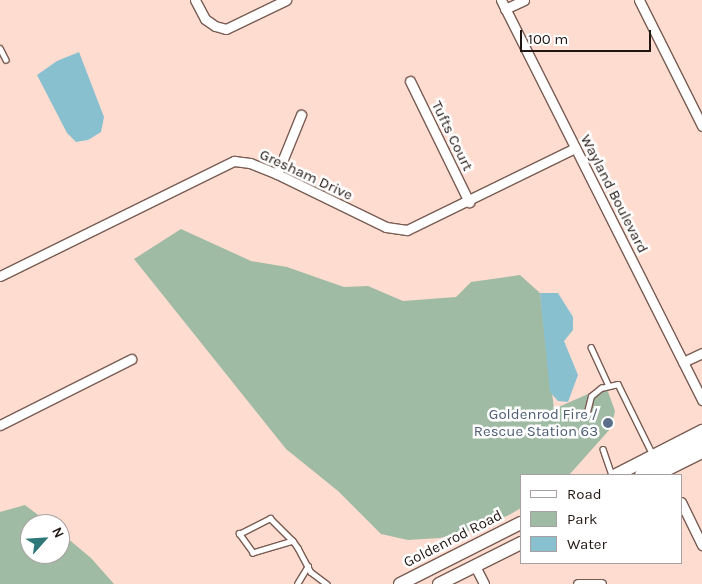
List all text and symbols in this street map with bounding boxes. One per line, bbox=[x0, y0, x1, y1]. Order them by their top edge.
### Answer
scale bar bbox=[522, 20, 653, 52]
text: 100 m bbox=[528, 30, 568, 48]
street label: Tufts Court bbox=[427, 98, 477, 174]
street label: Wayland Boulevard bbox=[576, 132, 652, 256]
street label: Gresham Drive bbox=[257, 146, 355, 204]
place label: Goldenrod Fire / Rescue Station 63 bbox=[474, 405, 598, 440]
marker: Goldenrod Fire / Rescue Station 63 bbox=[602, 417, 614, 429]
legend bbox=[520, 474, 682, 564]
text: Road bbox=[567, 485, 602, 503]
street label: Goldenrod Road bbox=[401, 506, 505, 572]
text: Park bbox=[567, 510, 597, 528]
north arrow bbox=[20, 514, 70, 564]
text: N bbox=[48, 524, 68, 541]
text: Water bbox=[567, 535, 607, 553]

